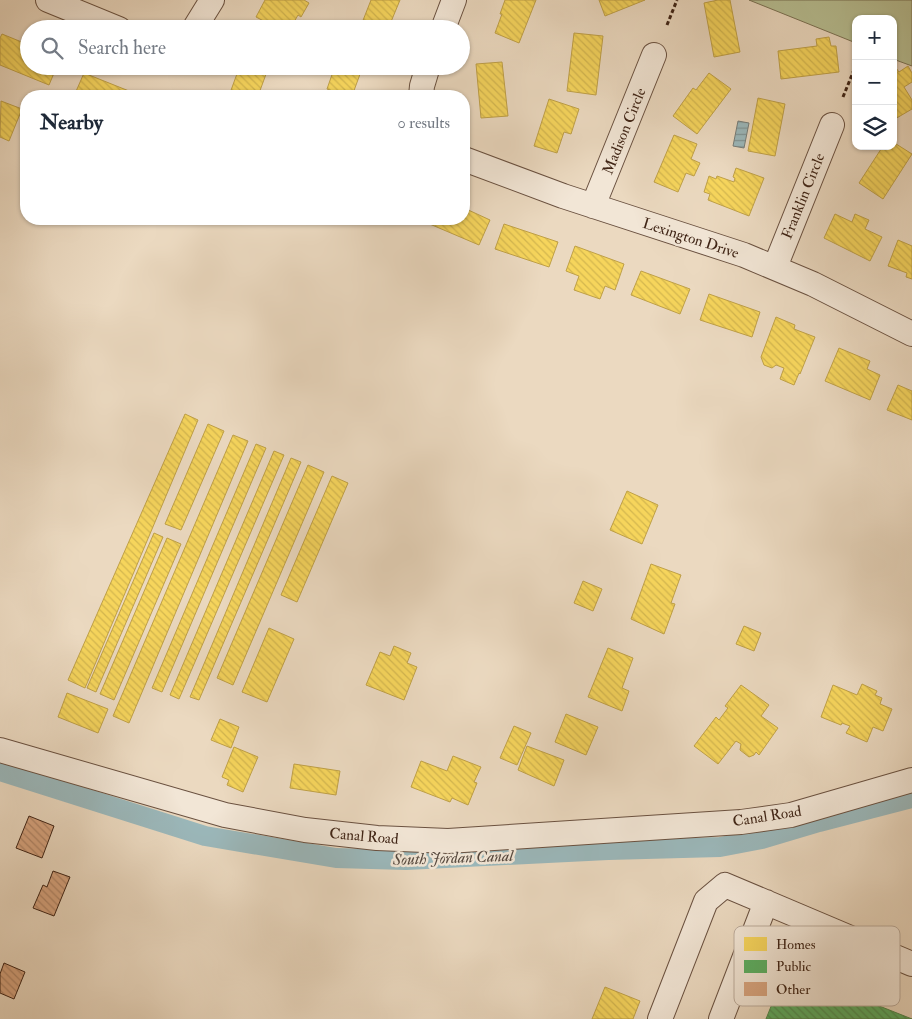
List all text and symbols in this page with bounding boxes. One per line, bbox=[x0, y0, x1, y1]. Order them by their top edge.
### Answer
map controls bbox=[852, 15, 897, 150]
button: + bbox=[852, 15, 897, 60]
search box bbox=[20, 20, 470, 75]
icon: search bbox=[38, 34, 66, 62]
text: Search here bbox=[78, 36, 166, 60]
button: − bbox=[852, 60, 897, 105]
street label: Madison Circle bbox=[598, 85, 650, 177]
button: layers bbox=[852, 105, 897, 150]
text: Nearby bbox=[40, 109, 103, 136]
text: 0 results bbox=[397, 113, 450, 133]
street label: Franklin Circle bbox=[778, 150, 829, 242]
street label: Lexington Drive bbox=[640, 214, 741, 263]
street label: Canal Road bbox=[731, 802, 803, 831]
street label: Canal Road bbox=[329, 824, 400, 849]
water label: South Jordan Canal bbox=[392, 846, 515, 870]
legend bbox=[734, 926, 900, 1006]
text: Homes bbox=[776, 936, 816, 953]
text: Public bbox=[776, 958, 811, 975]
text: Other bbox=[776, 981, 811, 998]

